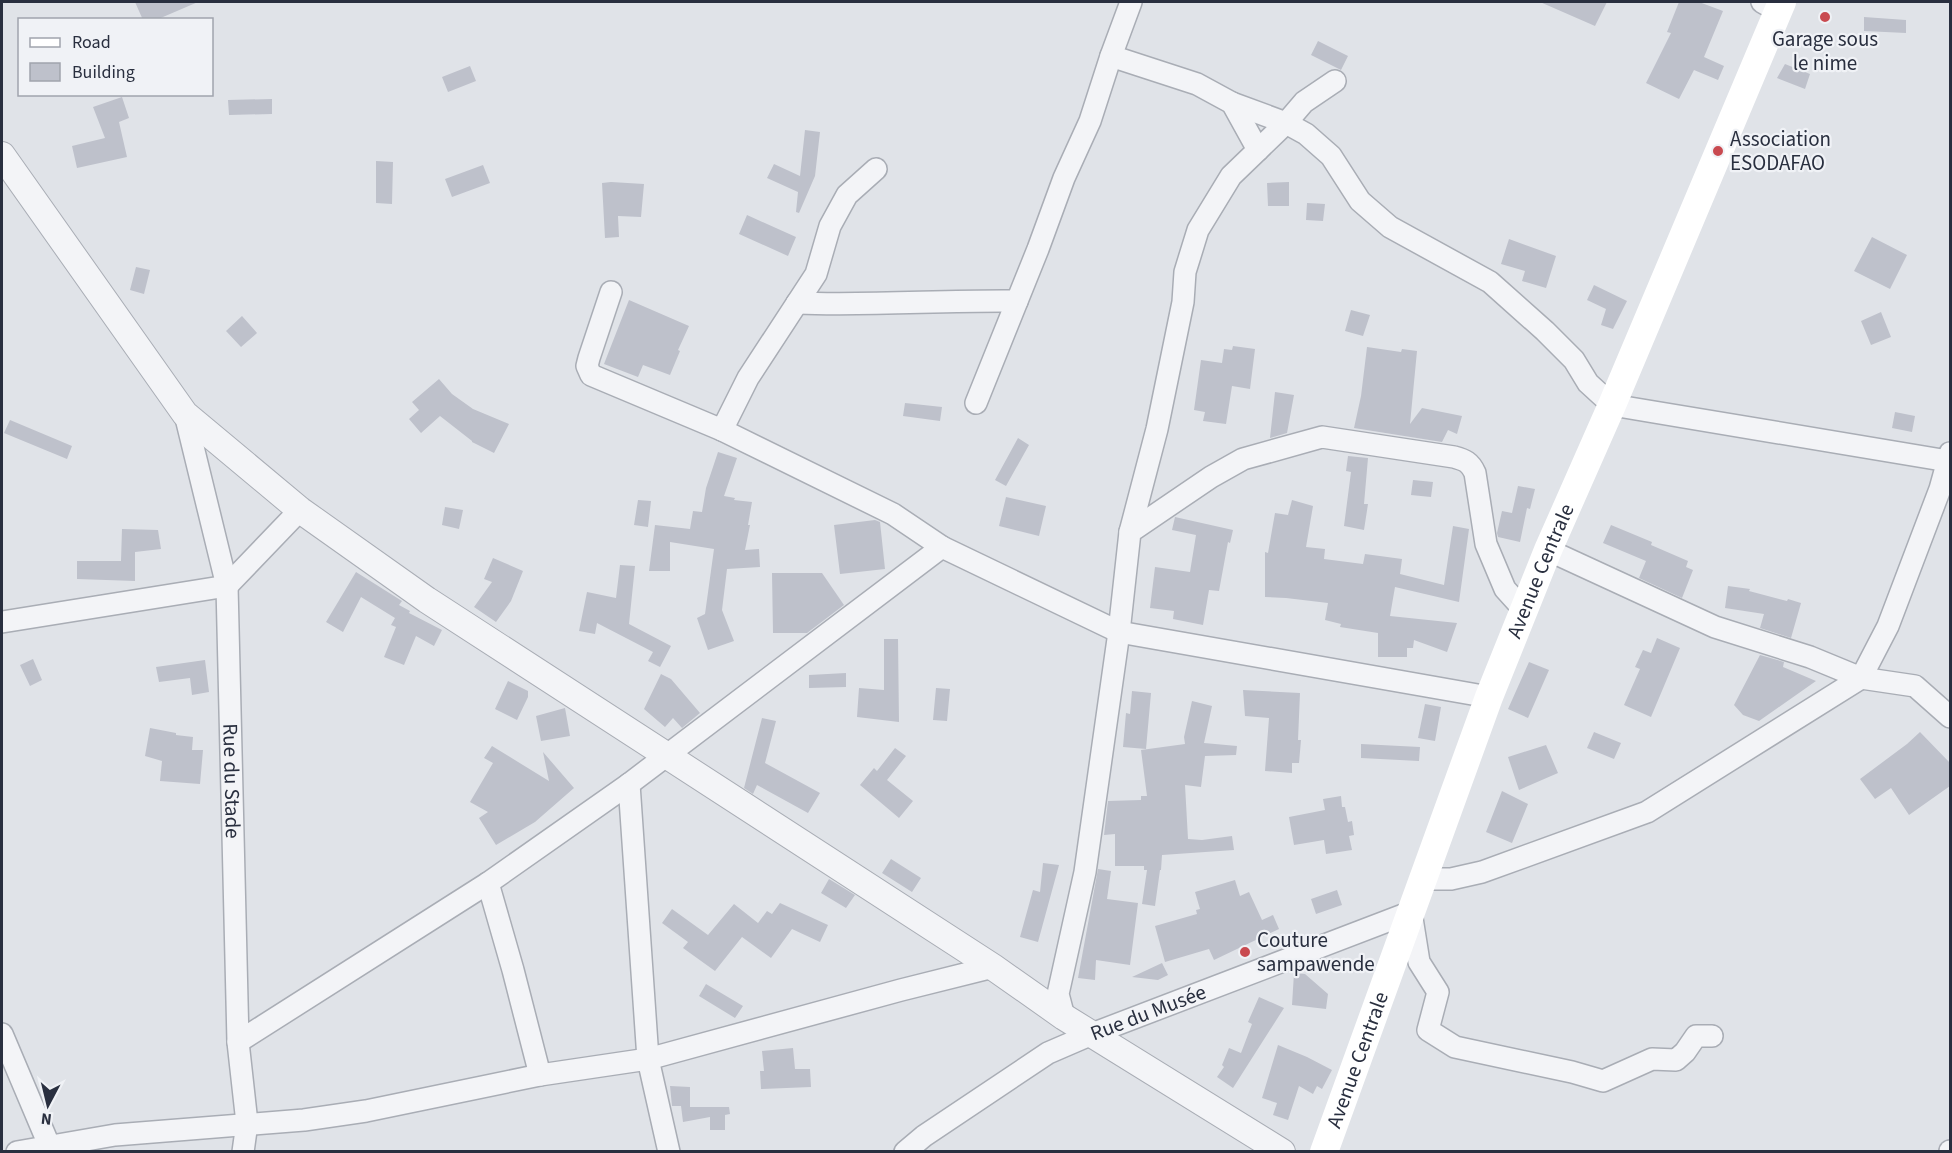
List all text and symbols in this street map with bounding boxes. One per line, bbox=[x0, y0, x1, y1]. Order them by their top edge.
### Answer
marker: Garage sous le nime bbox=[1818, 10, 1832, 24]
legend bbox=[18, 18, 213, 96]
place label: Garage sous le nime bbox=[1772, 24, 1878, 78]
text: Road bbox=[72, 30, 111, 55]
text: Building bbox=[72, 60, 135, 85]
place label: Association ESODAFAO bbox=[1730, 124, 1831, 178]
marker: Association ESODAFAO bbox=[1711, 144, 1725, 158]
street label: Avenue Centrale bbox=[1499, 499, 1582, 643]
street label: Rue du Stade bbox=[215, 723, 248, 839]
place label: Couture sampawende bbox=[1257, 925, 1375, 979]
marker: Couture sampawende bbox=[1238, 945, 1252, 959]
street label: Rue du Musée bbox=[1086, 977, 1210, 1048]
street label: Avenue Centrale bbox=[1319, 987, 1396, 1132]
north arrow bbox=[18, 1075, 78, 1135]
text: N bbox=[40, 1107, 53, 1130]

